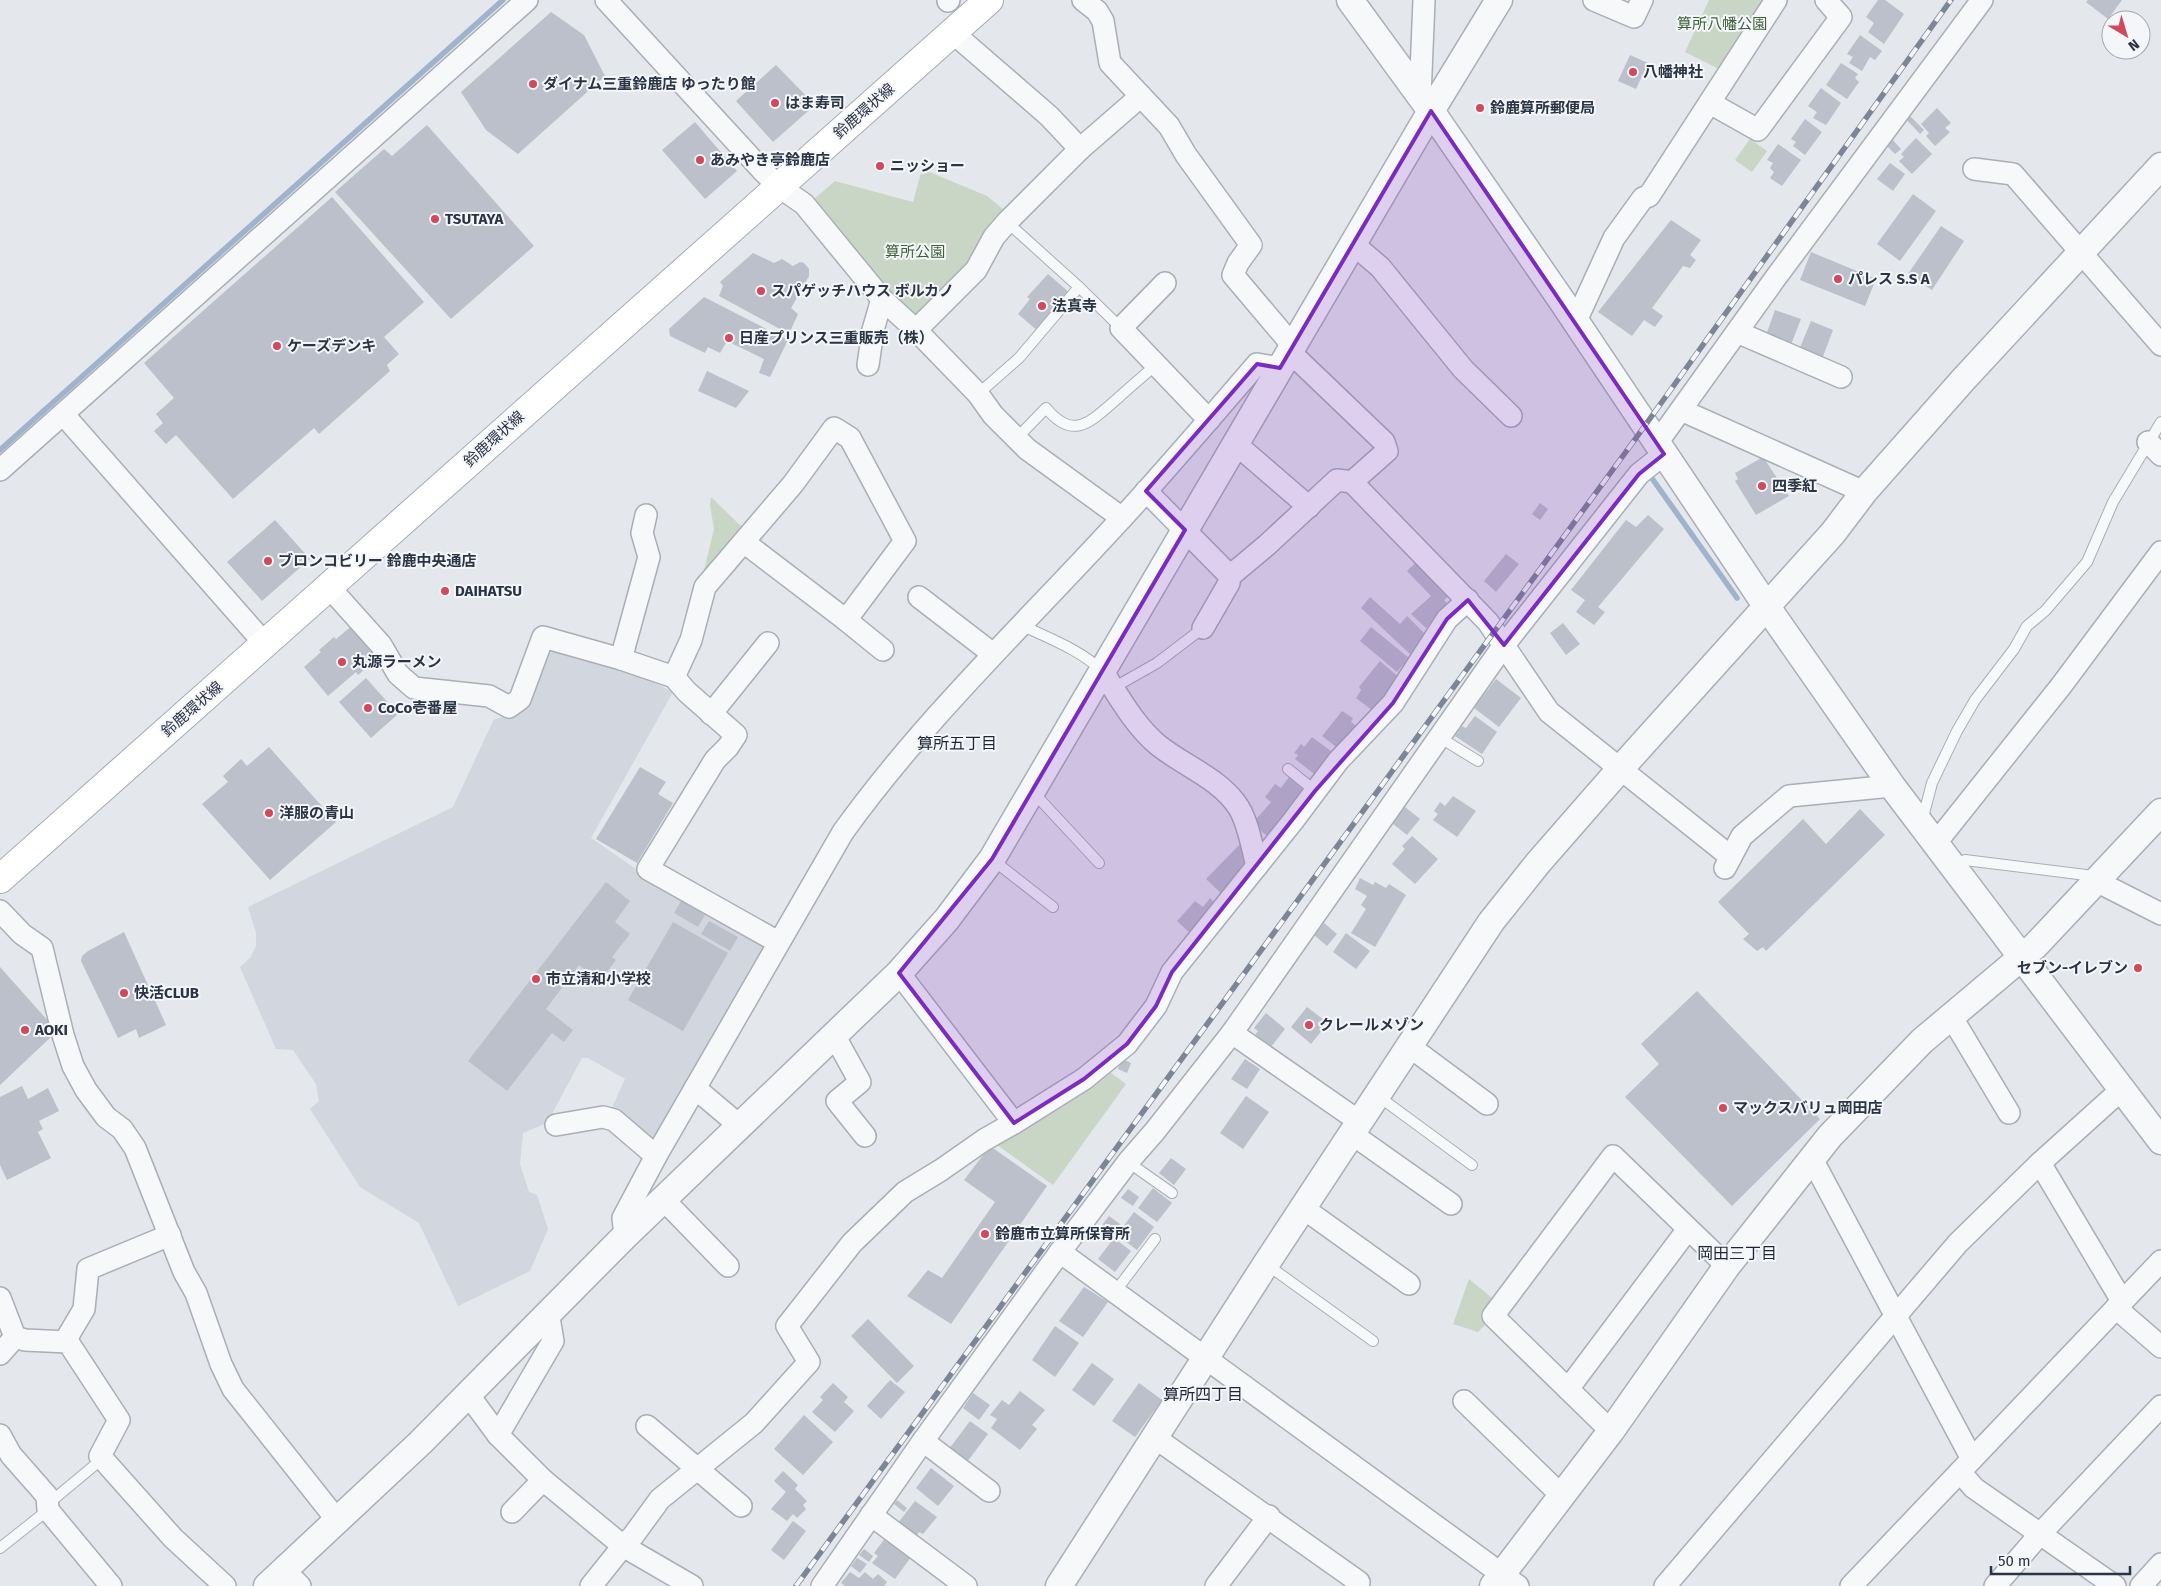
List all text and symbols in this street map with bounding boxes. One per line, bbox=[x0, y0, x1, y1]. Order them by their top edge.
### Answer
north arrow bbox=[2101, 10, 2151, 60]
park label: 算所八幡公園 bbox=[1677, 15, 1767, 33]
text: N bbox=[2125, 35, 2143, 54]
place label: 八幡神社 bbox=[1643, 63, 1703, 81]
marker: 八幡神社 bbox=[1627, 66, 1639, 78]
place label: ダイナム三重鈴鹿店 ゆったり館 bbox=[543, 75, 756, 93]
marker: ダイナム三重鈴鹿店 ゆったり館 bbox=[527, 78, 539, 90]
street label: 鈴鹿環状線 bbox=[830, 80, 898, 142]
place label: はま寿司 bbox=[785, 94, 845, 112]
marker: はま寿司 bbox=[769, 97, 781, 109]
place label: 鈴鹿算所郵便局 bbox=[1490, 99, 1595, 117]
marker: 鈴鹿算所郵便局 bbox=[1474, 102, 1486, 114]
place label: あみやき亭鈴鹿店 bbox=[710, 151, 830, 169]
marker: あみやき亭鈴鹿店 bbox=[694, 154, 706, 166]
place label: ニッショー bbox=[890, 157, 965, 175]
marker: ニッショー bbox=[874, 160, 886, 172]
place label: TSUTAYA bbox=[445, 210, 505, 228]
marker: TSUTAYA bbox=[429, 213, 441, 225]
park label: 算所公園 bbox=[885, 243, 945, 261]
place label: パレス S.S A bbox=[1848, 270, 1931, 288]
marker: パレス S.S A bbox=[1832, 273, 1844, 285]
place label: スパゲッチハウス ボルカノ bbox=[771, 282, 954, 300]
marker: スパゲッチハウス ボルカノ bbox=[755, 285, 767, 297]
place label: 法真寺 bbox=[1052, 297, 1097, 315]
marker: 法真寺 bbox=[1036, 300, 1048, 312]
place label: 日産プリンス三重販売（株） bbox=[739, 329, 934, 347]
marker: 日産プリンス三重販売（株） bbox=[723, 332, 735, 344]
place label: ケーズデンキ bbox=[287, 337, 376, 355]
marker: ケーズデンキ bbox=[271, 340, 283, 352]
street label: 鈴鹿環状線 bbox=[460, 407, 528, 471]
place label: 四季紅 bbox=[1772, 477, 1817, 495]
marker: 四季紅 bbox=[1756, 480, 1768, 492]
place label: ブロンコビリー 鈴鹿中央通店 bbox=[278, 552, 477, 570]
marker: ブロンコビリー 鈴鹿中央通店 bbox=[262, 555, 274, 567]
place label: DAIHATSU bbox=[455, 582, 522, 600]
marker: DAIHATSU bbox=[439, 585, 451, 597]
place label: 丸源ラーメン bbox=[352, 653, 441, 671]
marker: 丸源ラーメン bbox=[336, 656, 348, 668]
street label: 鈴鹿環状線 bbox=[158, 678, 226, 740]
place label: CoCo壱番屋 bbox=[378, 699, 457, 717]
marker: CoCo壱番屋 bbox=[362, 702, 374, 714]
district label: 算所五丁目 bbox=[917, 734, 997, 753]
place label: 洋服の青山 bbox=[279, 804, 354, 822]
marker: 洋服の青山 bbox=[263, 807, 275, 819]
place label: セブン-イレブン bbox=[2017, 959, 2128, 977]
marker: セブン-イレブン bbox=[2132, 962, 2144, 974]
place label: 市立清和小学校 bbox=[546, 970, 651, 988]
marker: 市立清和小学校 bbox=[530, 973, 542, 985]
place label: 快活CLUB bbox=[134, 984, 199, 1002]
marker: 快活CLUB bbox=[118, 987, 130, 999]
place label: クレールメゾン bbox=[1319, 1016, 1424, 1034]
marker: クレールメゾン bbox=[1303, 1019, 1315, 1031]
place label: AOKI bbox=[34, 1021, 68, 1039]
marker: AOKI bbox=[19, 1024, 31, 1036]
place label: マックスバリュ岡田店 bbox=[1733, 1099, 1883, 1117]
marker: マックスバリュ岡田店 bbox=[1717, 1102, 1729, 1114]
place label: 鈴鹿市立算所保育所 bbox=[995, 1225, 1130, 1243]
marker: 鈴鹿市立算所保育所 bbox=[979, 1228, 991, 1240]
district label: 岡田三丁目 bbox=[1697, 1244, 1777, 1263]
district label: 算所四丁目 bbox=[1163, 1385, 1243, 1404]
scale bar bbox=[1991, 1544, 2130, 1576]
text: 50 m bbox=[1998, 1552, 2031, 1570]

